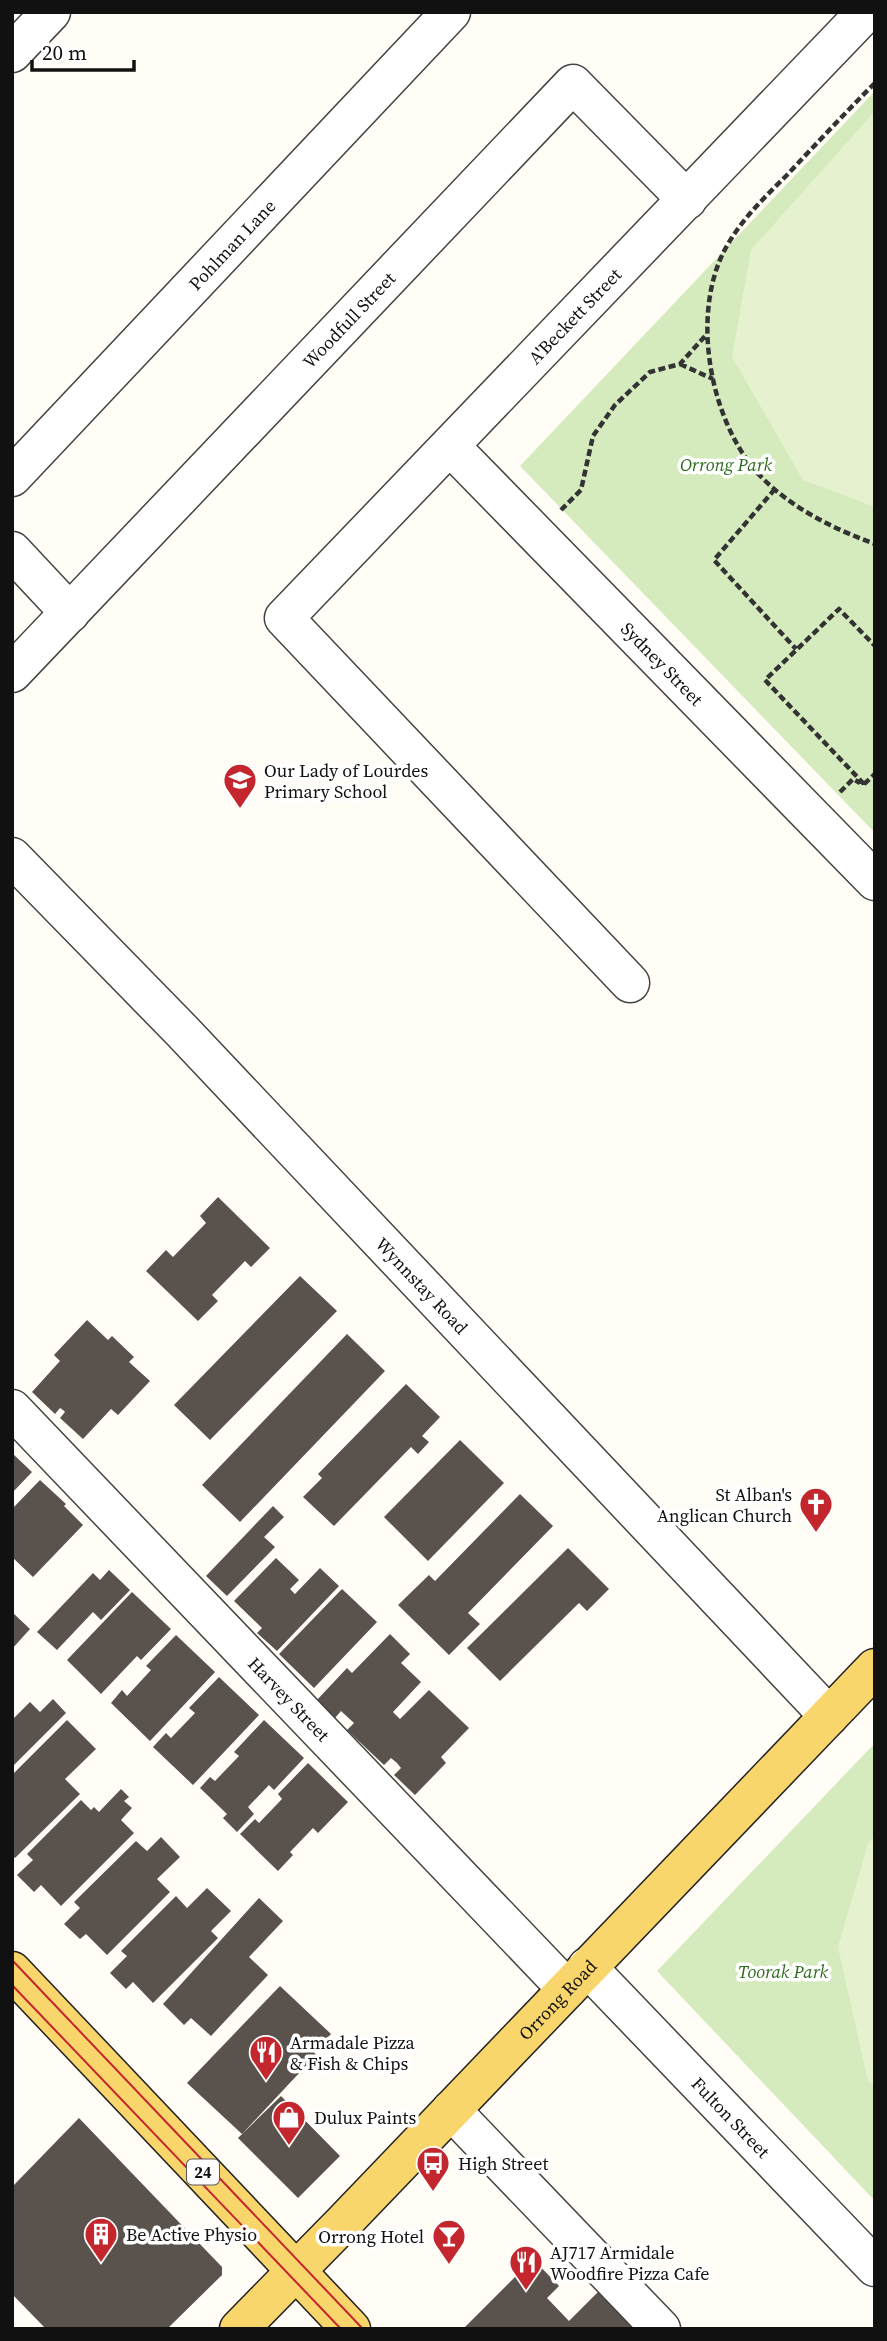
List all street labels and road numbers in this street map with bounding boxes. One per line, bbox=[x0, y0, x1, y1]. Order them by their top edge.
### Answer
street label: Pohlman Lane bbox=[183, 193, 281, 295]
street label: A'Beckett Street bbox=[522, 262, 627, 369]
street label: Woodfull Street bbox=[297, 266, 401, 373]
street label: Sydney Street bbox=[616, 616, 709, 711]
street label: Wynnstay Road bbox=[370, 1231, 474, 1339]
street label: Harvey Street bbox=[243, 1651, 336, 1747]
street label: Orrong Road bbox=[513, 1954, 602, 2045]
street label: Fulton Street bbox=[686, 2071, 776, 2163]
road number: 24 bbox=[187, 2160, 219, 2184]

